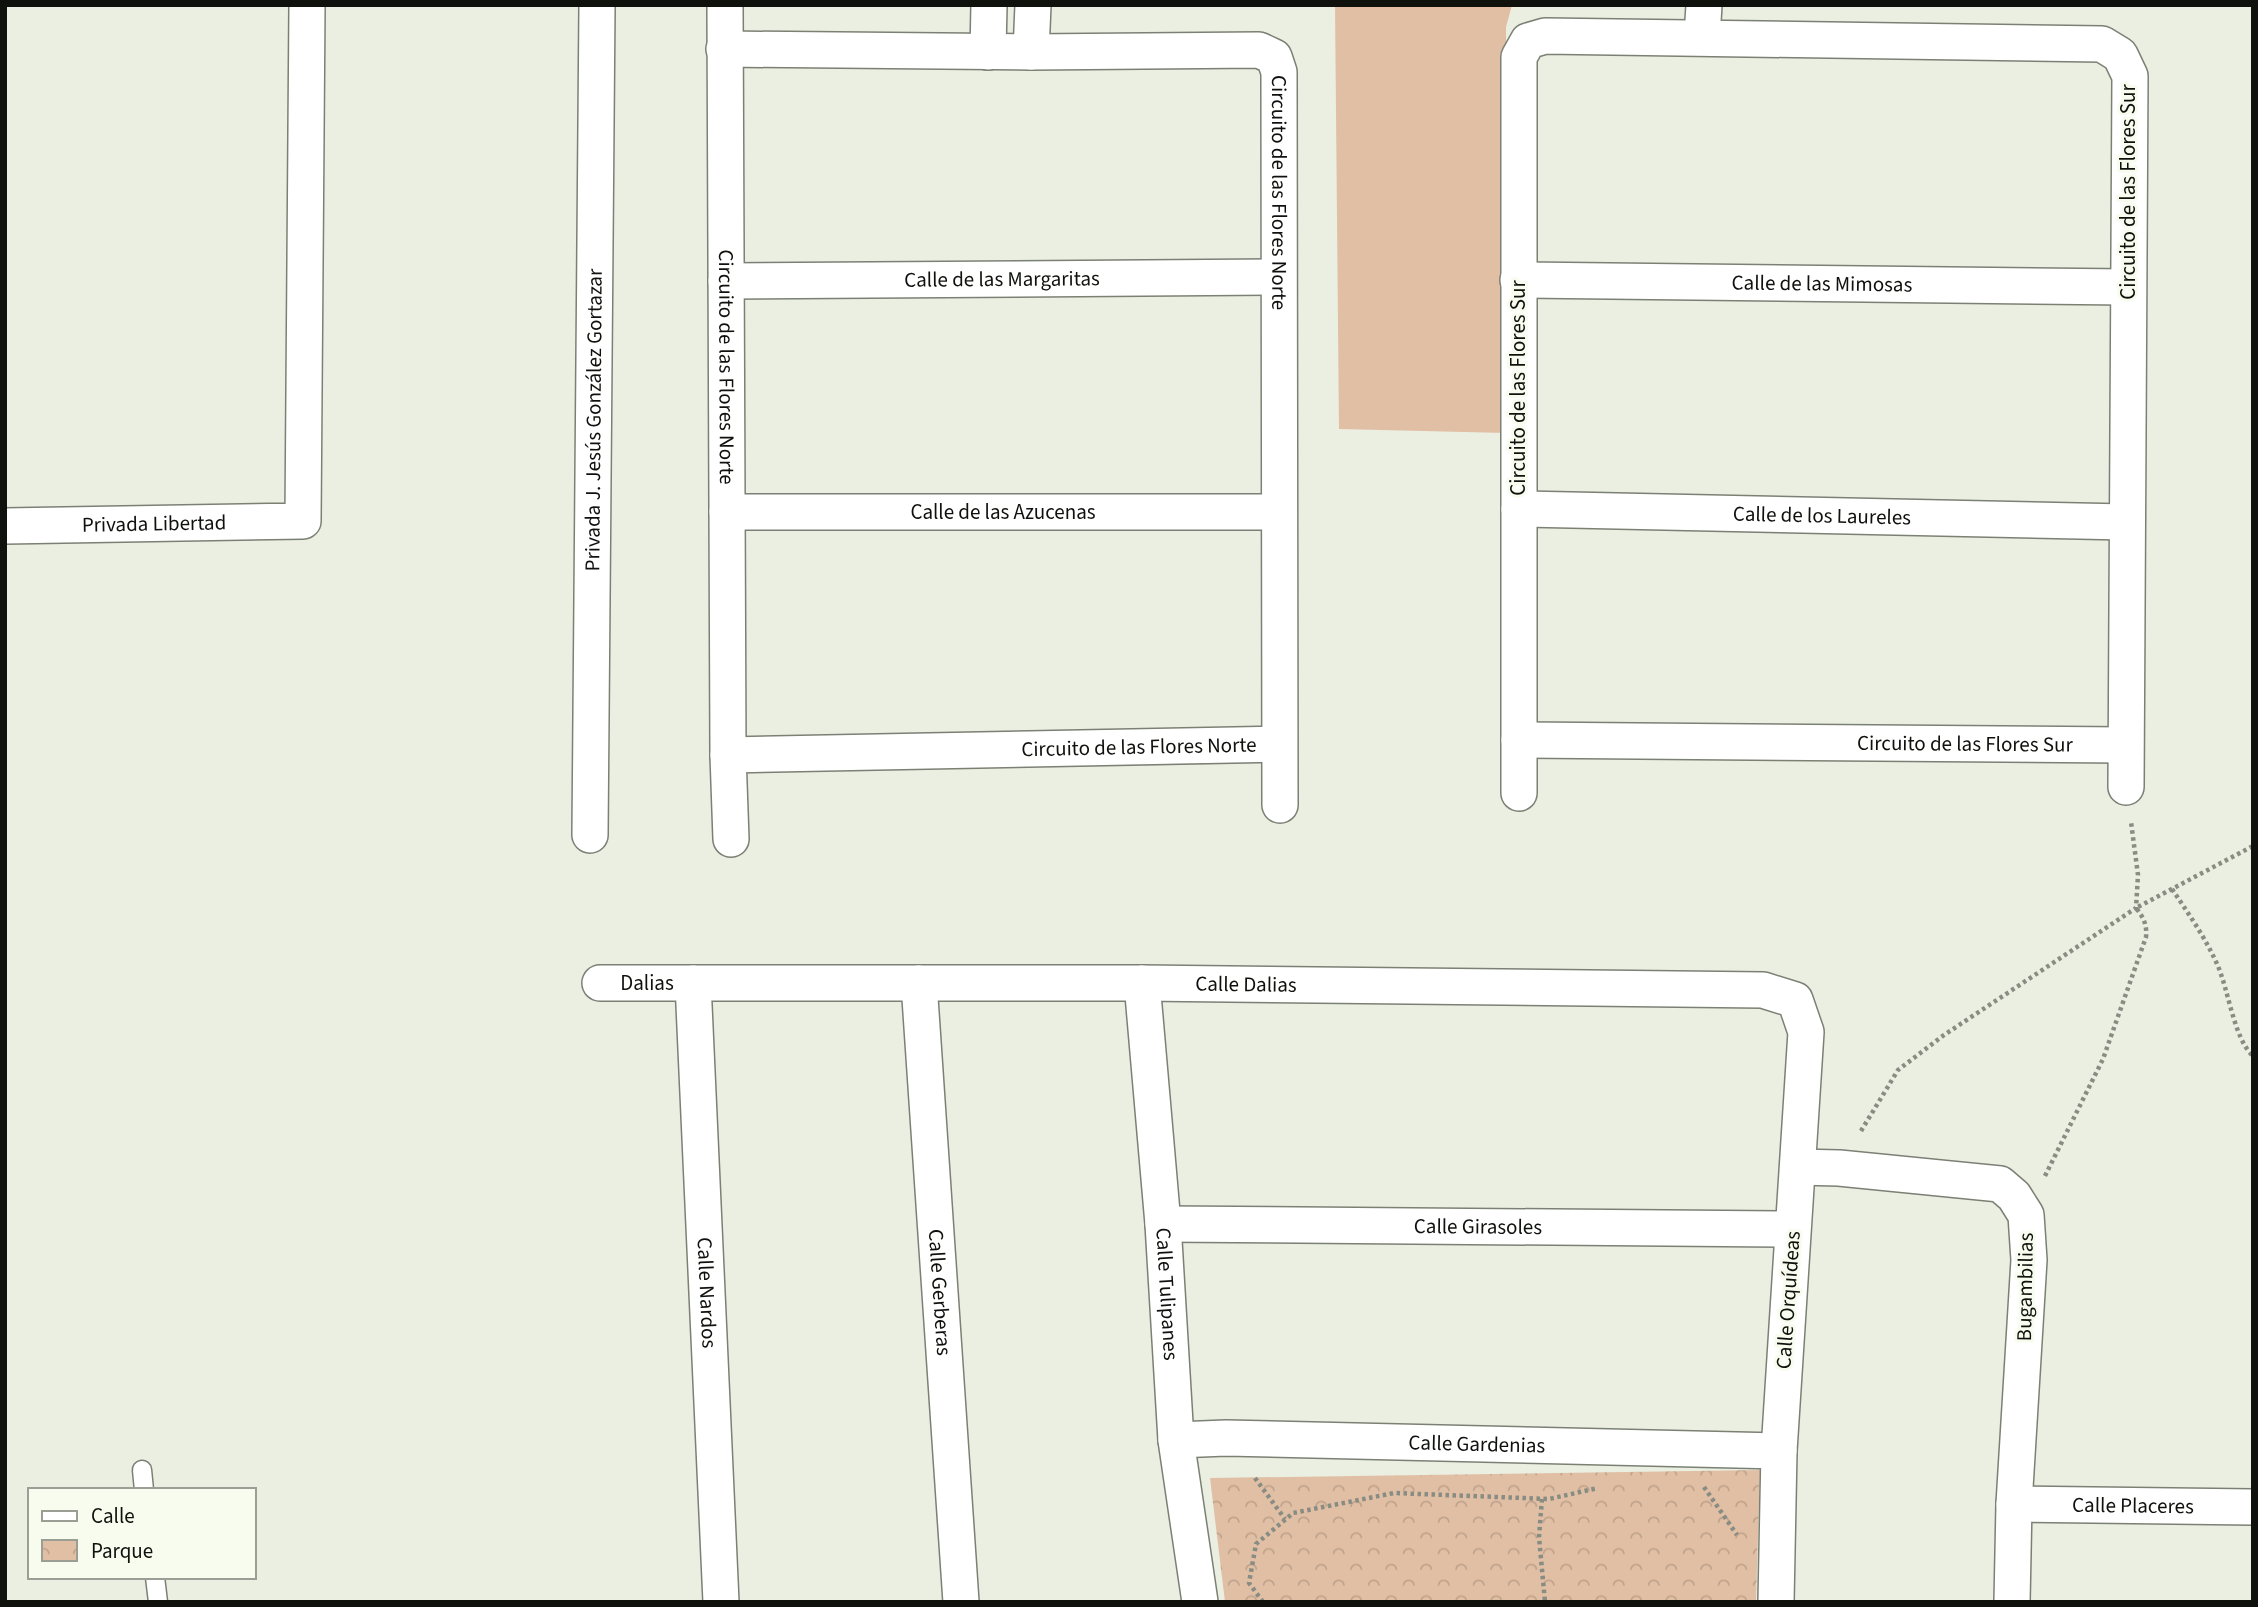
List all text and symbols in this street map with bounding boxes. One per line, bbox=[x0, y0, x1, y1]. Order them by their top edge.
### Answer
street label: Circuito de las Flores Norte bbox=[1264, 75, 1294, 310]
street label: Circuito de las Flores Sur bbox=[2113, 84, 2143, 300]
street label: Circuito de las Flores Norte bbox=[711, 249, 742, 485]
street label: Calle de las Margaritas bbox=[904, 263, 1100, 295]
street label: Calle de las Mimosas bbox=[1732, 267, 1913, 300]
street label: Privada J. Jesús González Gortazar bbox=[577, 268, 610, 571]
street label: Circuito de las Flores Sur bbox=[1503, 280, 1533, 496]
street label: Calle de las Azucenas bbox=[910, 497, 1096, 527]
street label: Calle de los Laureles bbox=[1732, 499, 1912, 532]
street label: Privada Libertad bbox=[82, 507, 226, 540]
street label: Circuito de las Flores Sur bbox=[1857, 728, 2074, 760]
street label: Circuito de las Flores Norte bbox=[1021, 729, 1257, 764]
street label: Dalias bbox=[620, 968, 674, 998]
street label: Calle Dalias bbox=[1195, 969, 1297, 1000]
street label: Calle Girasoles bbox=[1414, 1211, 1542, 1242]
street label: Calle Tulipanes bbox=[1148, 1227, 1186, 1361]
street label: Calle Gerberas bbox=[921, 1228, 959, 1357]
street label: Calle Orquídeas bbox=[1768, 1230, 1808, 1370]
street label: Bugambilias bbox=[2009, 1232, 2041, 1342]
street label: Calle Nardos bbox=[690, 1237, 725, 1349]
street label: Calle Gardenias bbox=[1408, 1427, 1546, 1461]
legend bbox=[28, 1488, 256, 1579]
street label: Calle Placeres bbox=[2072, 1490, 2194, 1521]
text: Calle bbox=[91, 1501, 135, 1531]
text: Parque bbox=[91, 1536, 153, 1566]

